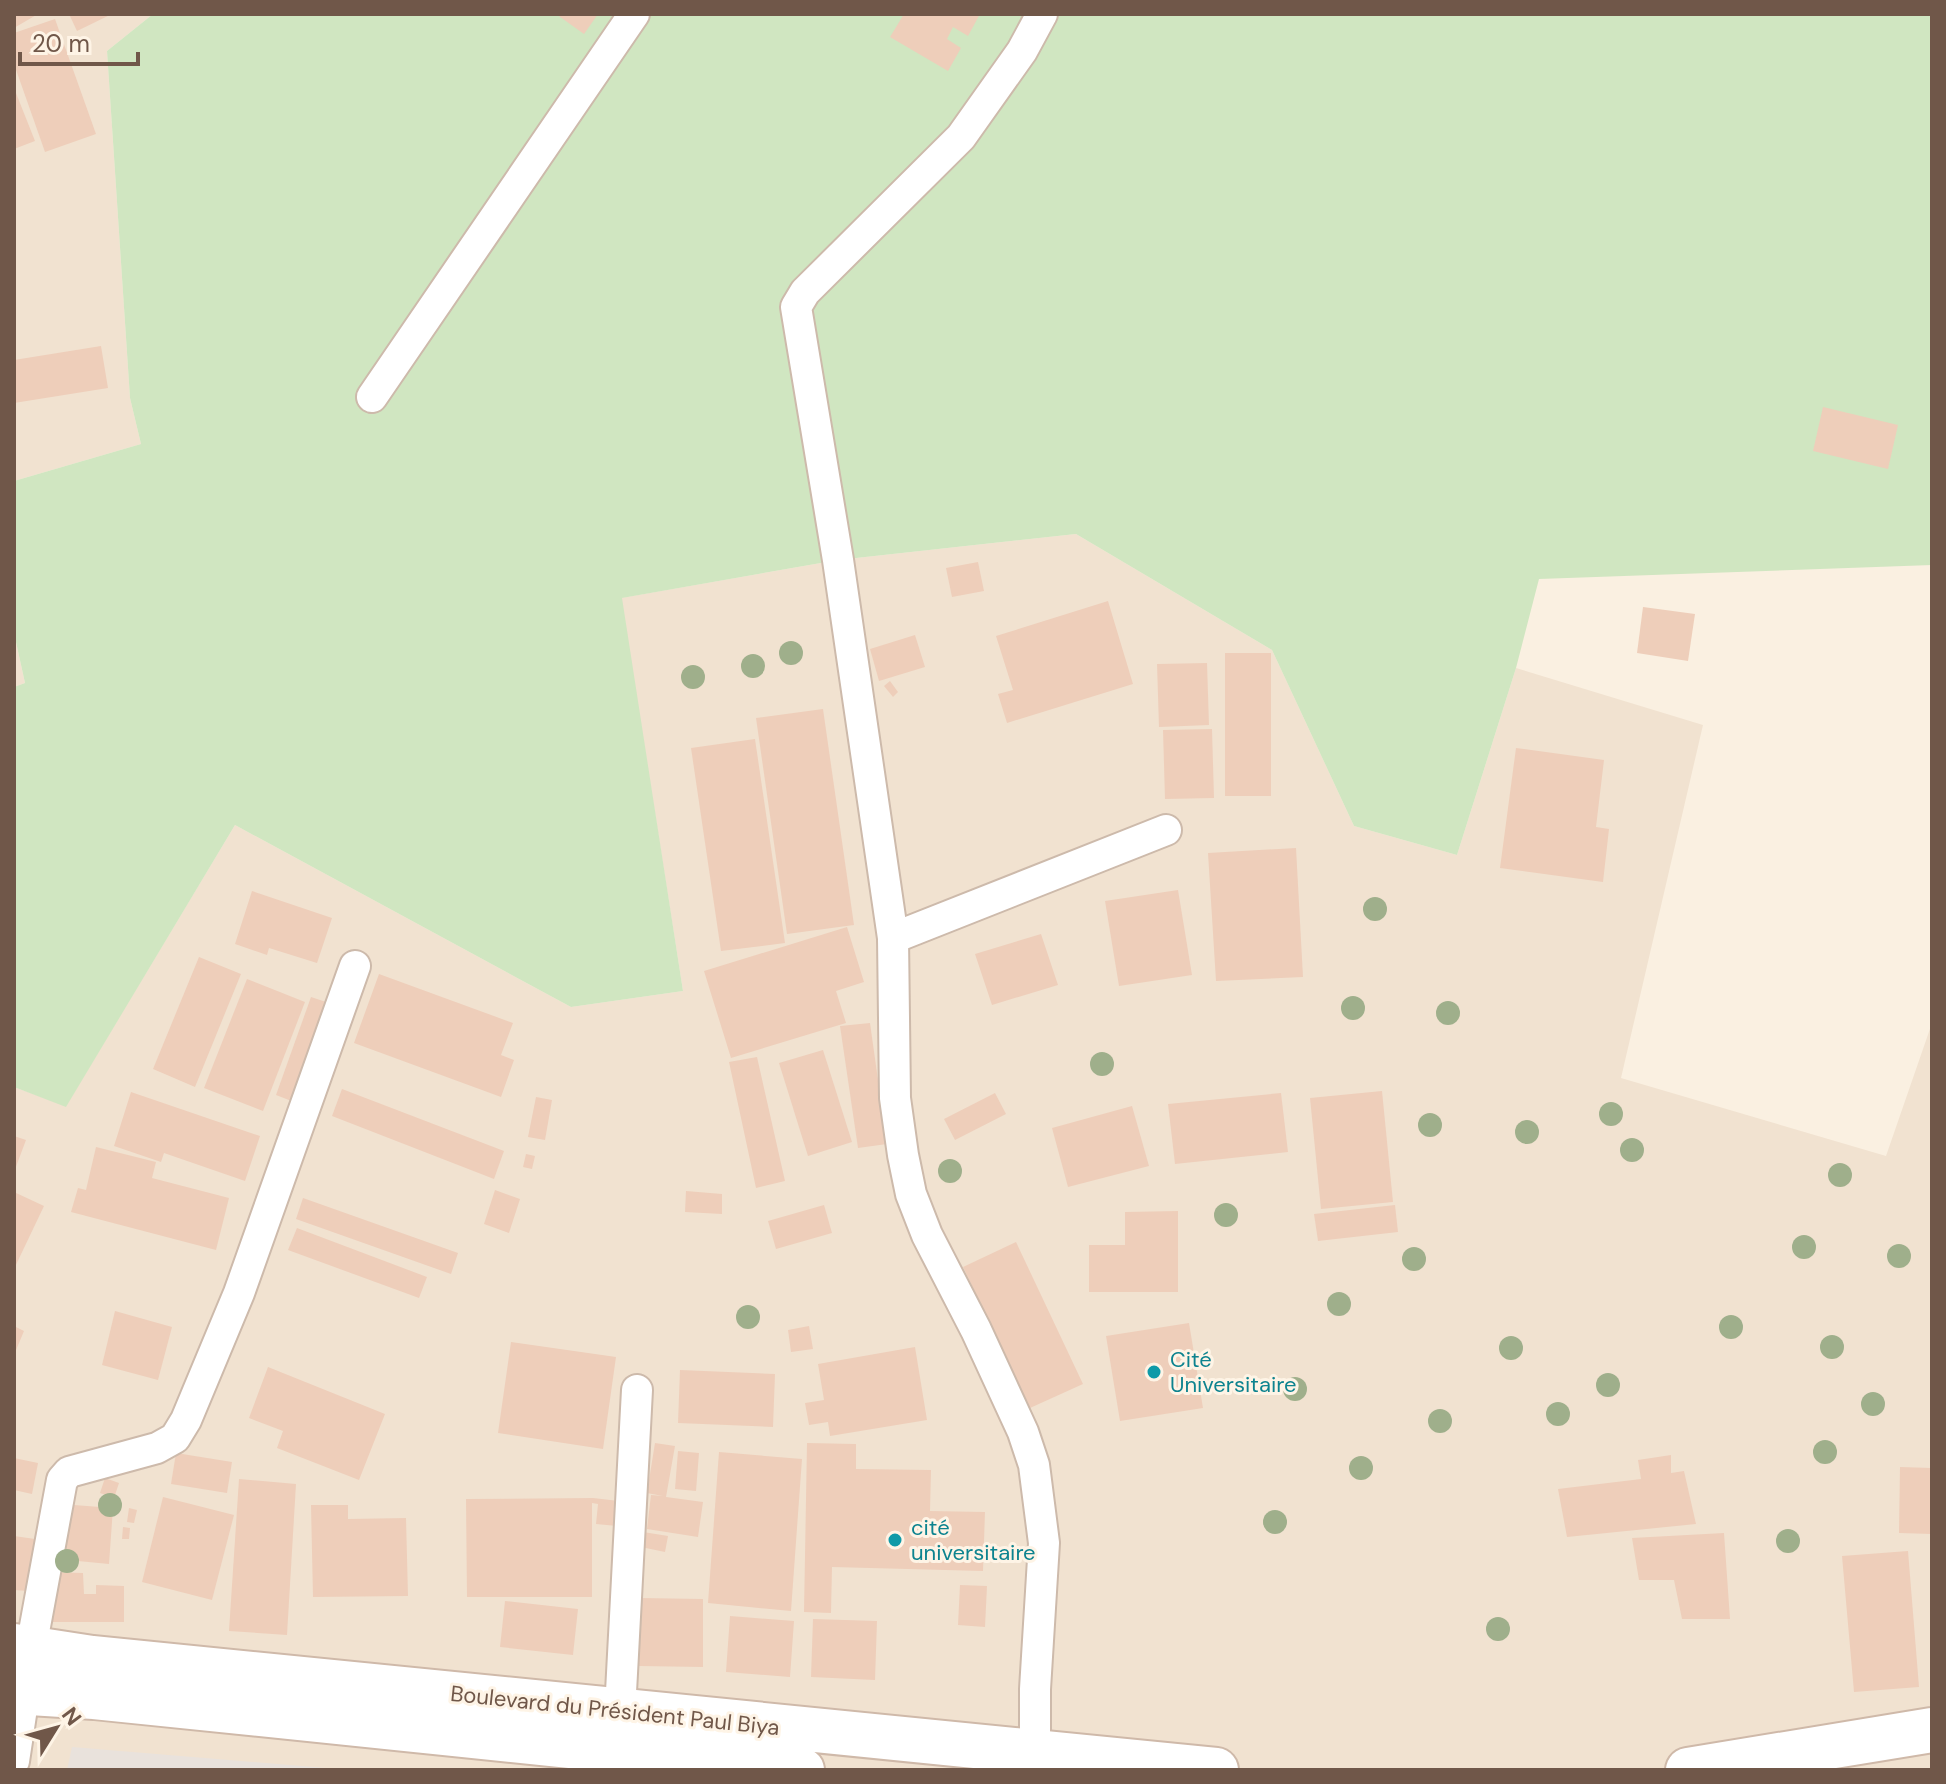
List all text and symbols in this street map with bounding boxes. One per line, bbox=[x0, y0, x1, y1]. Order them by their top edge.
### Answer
scale bar bbox=[20, 16, 138, 66]
text: 20 m bbox=[32, 28, 90, 59]
place label: Cité Universitaire bbox=[1170, 1345, 1296, 1399]
marker: Cité Universitaire bbox=[1145, 1363, 1163, 1381]
place label: cité universitaire bbox=[911, 1513, 1036, 1567]
marker: cité universitaire bbox=[886, 1531, 904, 1549]
street label: Boulevard du Président Paul Biya bbox=[449, 1679, 781, 1742]
north arrow bbox=[16, 1688, 96, 1768]
text: N bbox=[55, 1701, 88, 1731]

